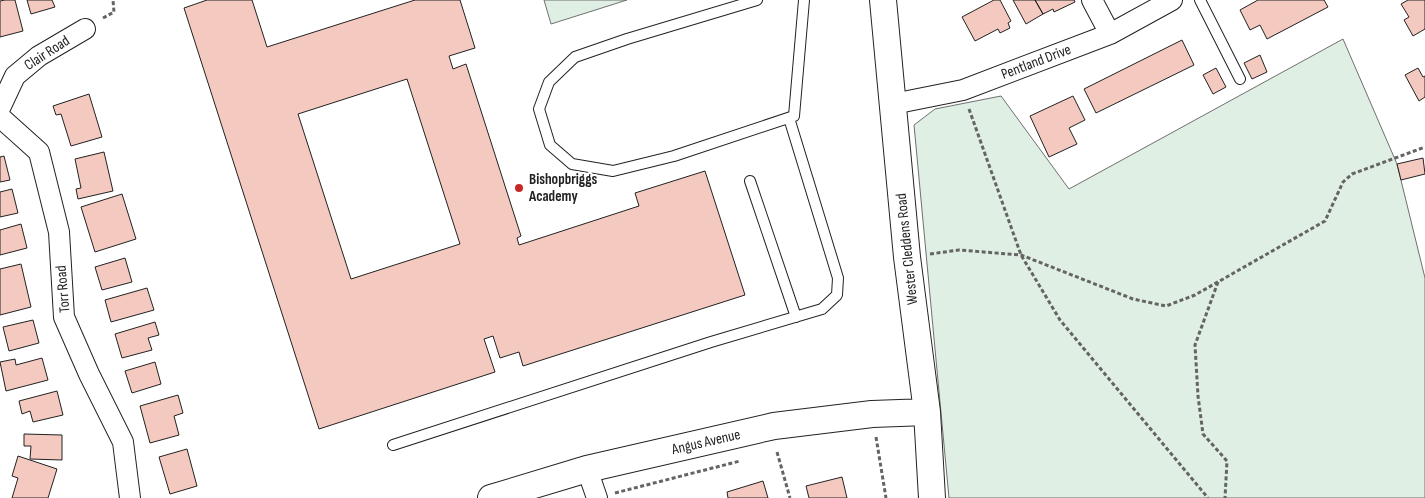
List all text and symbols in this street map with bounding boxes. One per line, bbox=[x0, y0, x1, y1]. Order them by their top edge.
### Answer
street label: Clair Road bbox=[21, 31, 73, 75]
street label: Pentland Drive bbox=[998, 40, 1074, 84]
place label: Bishopbriggs Academy bbox=[528, 170, 598, 206]
marker: Bishopbriggs Academy bbox=[513, 182, 525, 194]
street label: Wester Cleddens Road bbox=[892, 192, 922, 306]
street label: Torr Road bbox=[51, 265, 75, 313]
street label: Angus Avenue bbox=[669, 425, 742, 459]

